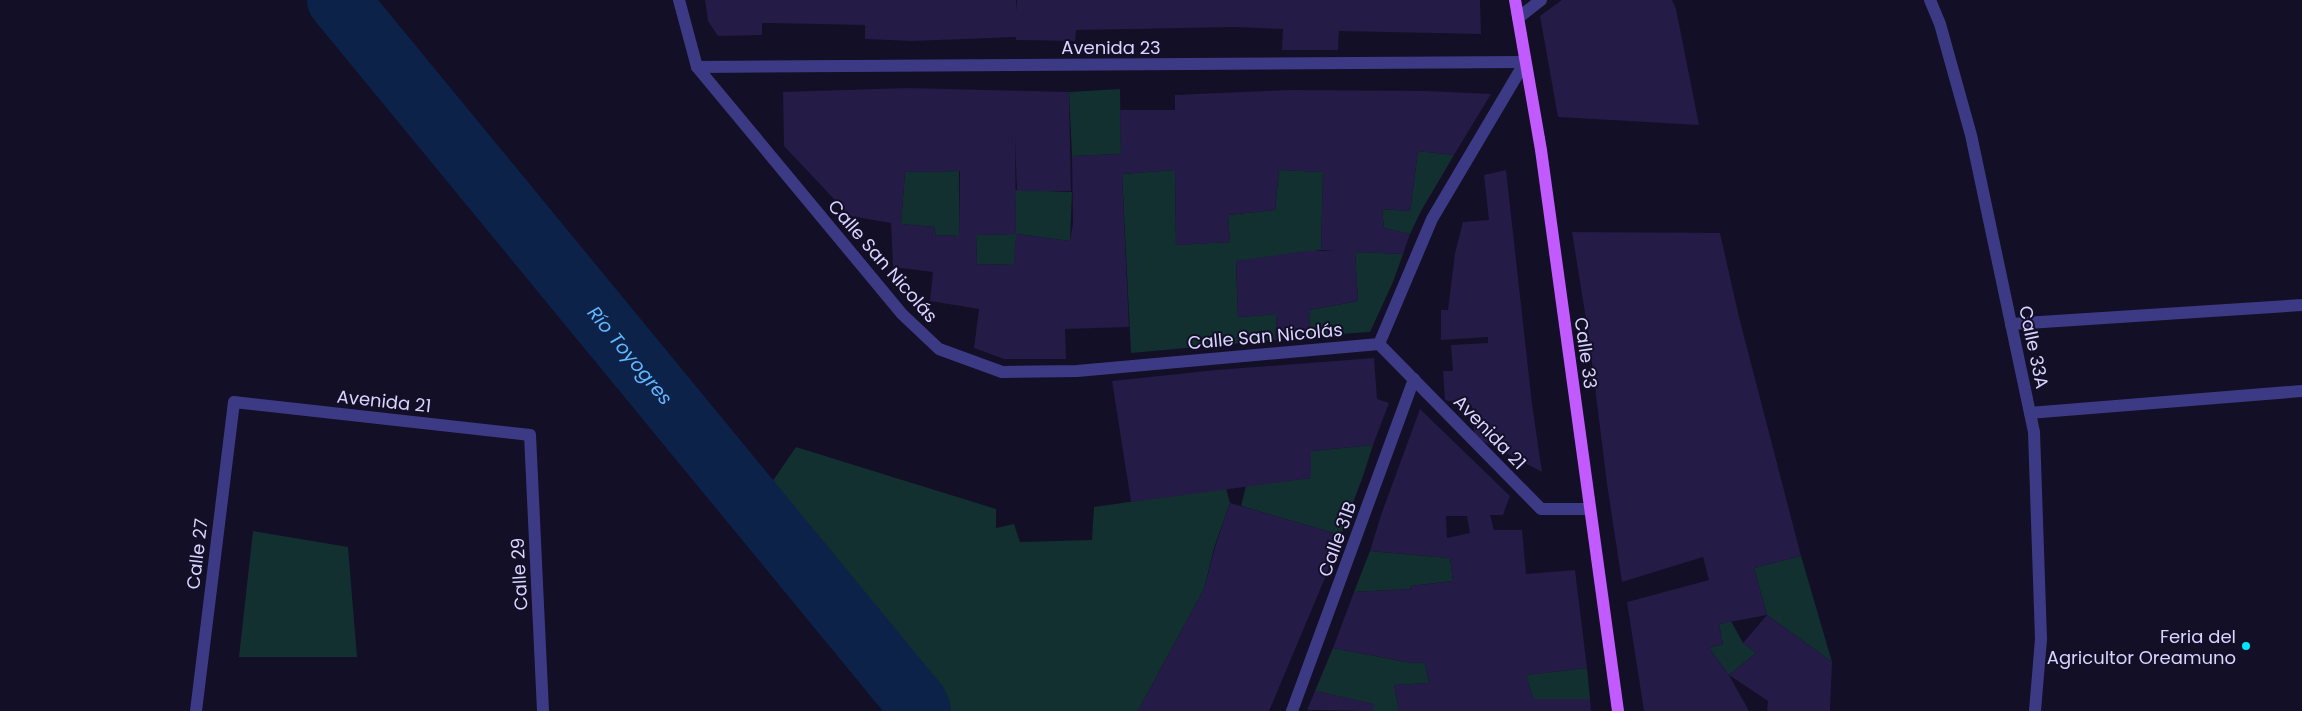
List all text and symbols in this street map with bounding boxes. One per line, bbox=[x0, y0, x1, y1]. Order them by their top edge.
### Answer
street label: Avenida 23 bbox=[1061, 35, 1161, 60]
street label: Calle San Nicolás bbox=[823, 194, 943, 328]
water label: Río Toyogres bbox=[581, 300, 679, 411]
street label: Calle 33A bbox=[2013, 303, 2055, 391]
street label: Calle 33 bbox=[1569, 316, 1603, 390]
street label: Calle San Nicolás bbox=[1186, 317, 1344, 355]
street label: Avenida 21 bbox=[336, 384, 432, 418]
street label: Avenida 21 bbox=[1448, 389, 1532, 475]
street label: Calle 31B bbox=[1312, 498, 1362, 580]
street label: Calle 27 bbox=[180, 517, 214, 591]
street label: Calle 29 bbox=[505, 537, 533, 611]
place label: Feria del Agricultor Oreamuno bbox=[2047, 624, 2236, 670]
marker: Feria del Agricultor Oreamuno bbox=[2240, 640, 2252, 652]

